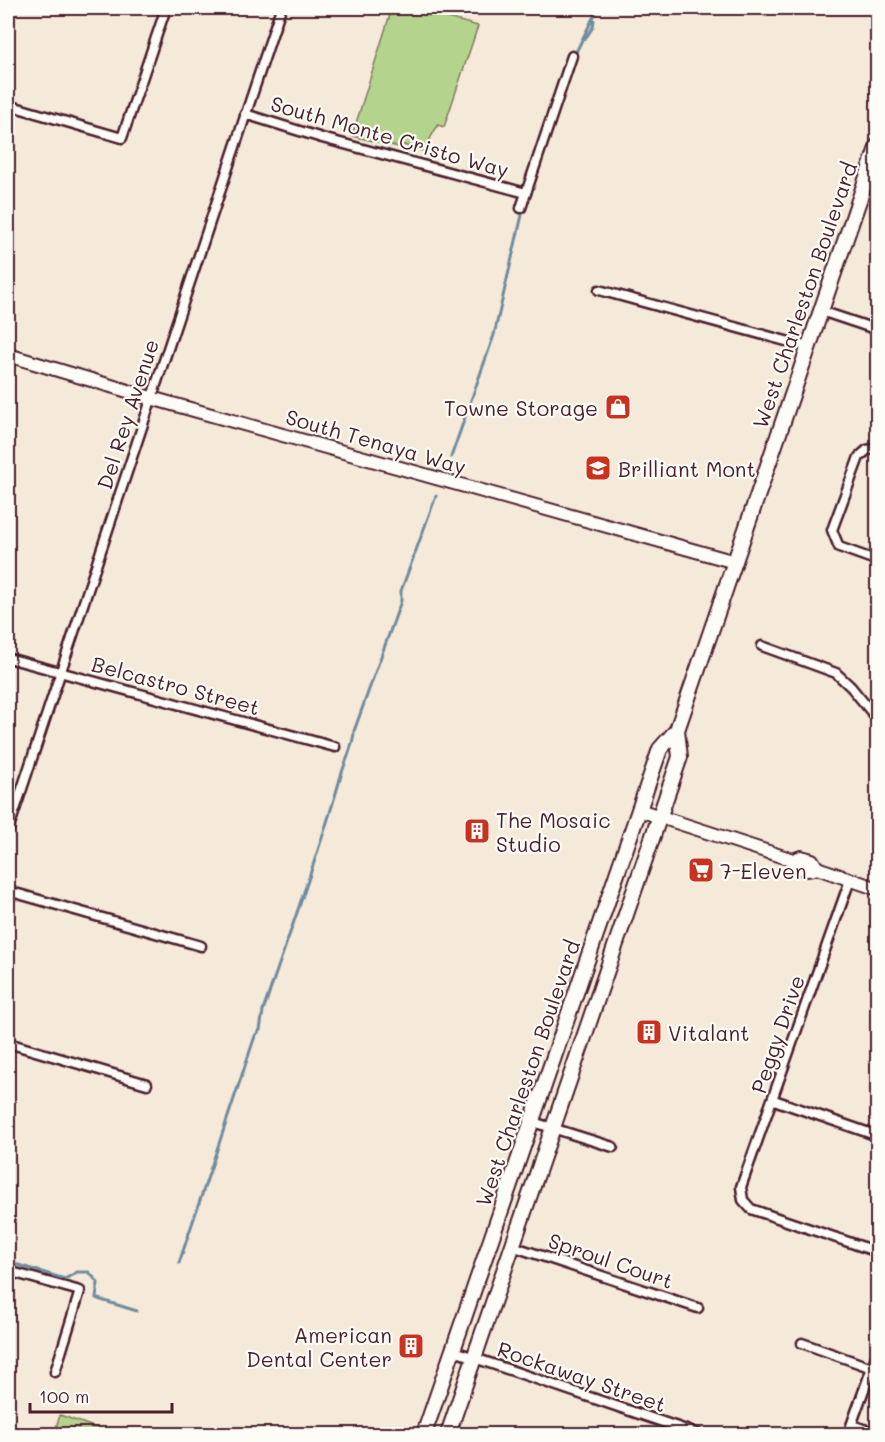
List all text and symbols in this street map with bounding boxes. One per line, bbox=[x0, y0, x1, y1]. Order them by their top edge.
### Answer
street label: South Monte Cristo Way bbox=[268, 89, 512, 183]
street label: West Charleston Boulevard bbox=[746, 158, 862, 432]
street label: Del Rey Avenue bbox=[90, 336, 164, 492]
shop icon: Towne Storage bbox=[603, 392, 633, 422]
place label: Towne Storage bbox=[444, 394, 598, 421]
street label: South Tenaya Way bbox=[283, 402, 469, 480]
school or university icon: Brilliant Mont bbox=[583, 453, 613, 483]
place label: Brilliant Mont bbox=[618, 455, 756, 482]
street label: Belcastro Street bbox=[89, 650, 263, 720]
place label: The Mosaic Studio bbox=[496, 806, 611, 857]
building icon: The Mosaic Studio bbox=[462, 816, 492, 846]
supermarket icon: 7-Eleven bbox=[686, 855, 716, 885]
place label: 7-Eleven bbox=[720, 857, 807, 884]
street label: West Charleston Boulevard bbox=[469, 936, 585, 1210]
street label: Peggy Drive bbox=[744, 971, 810, 1097]
building icon: Vitalant bbox=[634, 1017, 664, 1047]
place label: Vitalant bbox=[668, 1019, 749, 1046]
street label: Sproul Court bbox=[545, 1226, 677, 1294]
place label: American Dental Center bbox=[246, 1321, 392, 1372]
building icon: American Dental Center bbox=[396, 1331, 426, 1361]
street label: Rockaway Street bbox=[494, 1335, 670, 1417]
scale bar bbox=[30, 1376, 172, 1414]
text: 100 m bbox=[39, 1384, 89, 1408]

